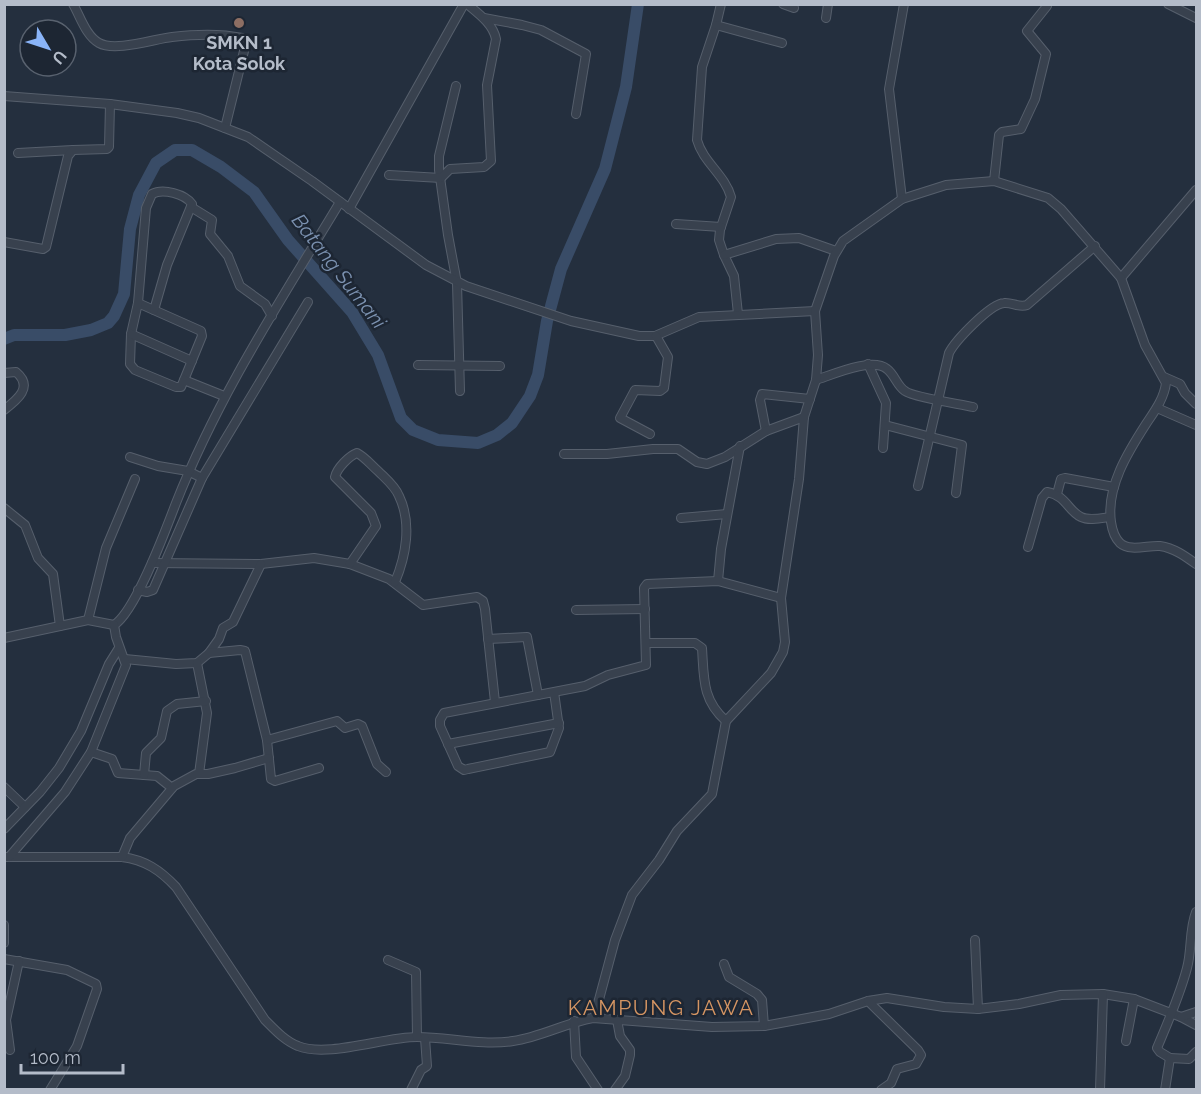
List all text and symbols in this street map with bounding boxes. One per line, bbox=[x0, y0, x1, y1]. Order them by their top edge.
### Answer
marker: SMKN 1 Kota Solok bbox=[232, 16, 246, 30]
north arrow bbox=[18, 18, 78, 78]
place label: SMKN 1 Kota Solok bbox=[193, 32, 286, 74]
text: U bbox=[48, 46, 70, 68]
water label: Batang Sumani bbox=[287, 209, 392, 334]
district label: KAMPUNG JAWA bbox=[568, 995, 754, 1020]
scale bar bbox=[21, 1037, 123, 1075]
text: 100 m bbox=[30, 1047, 81, 1068]

